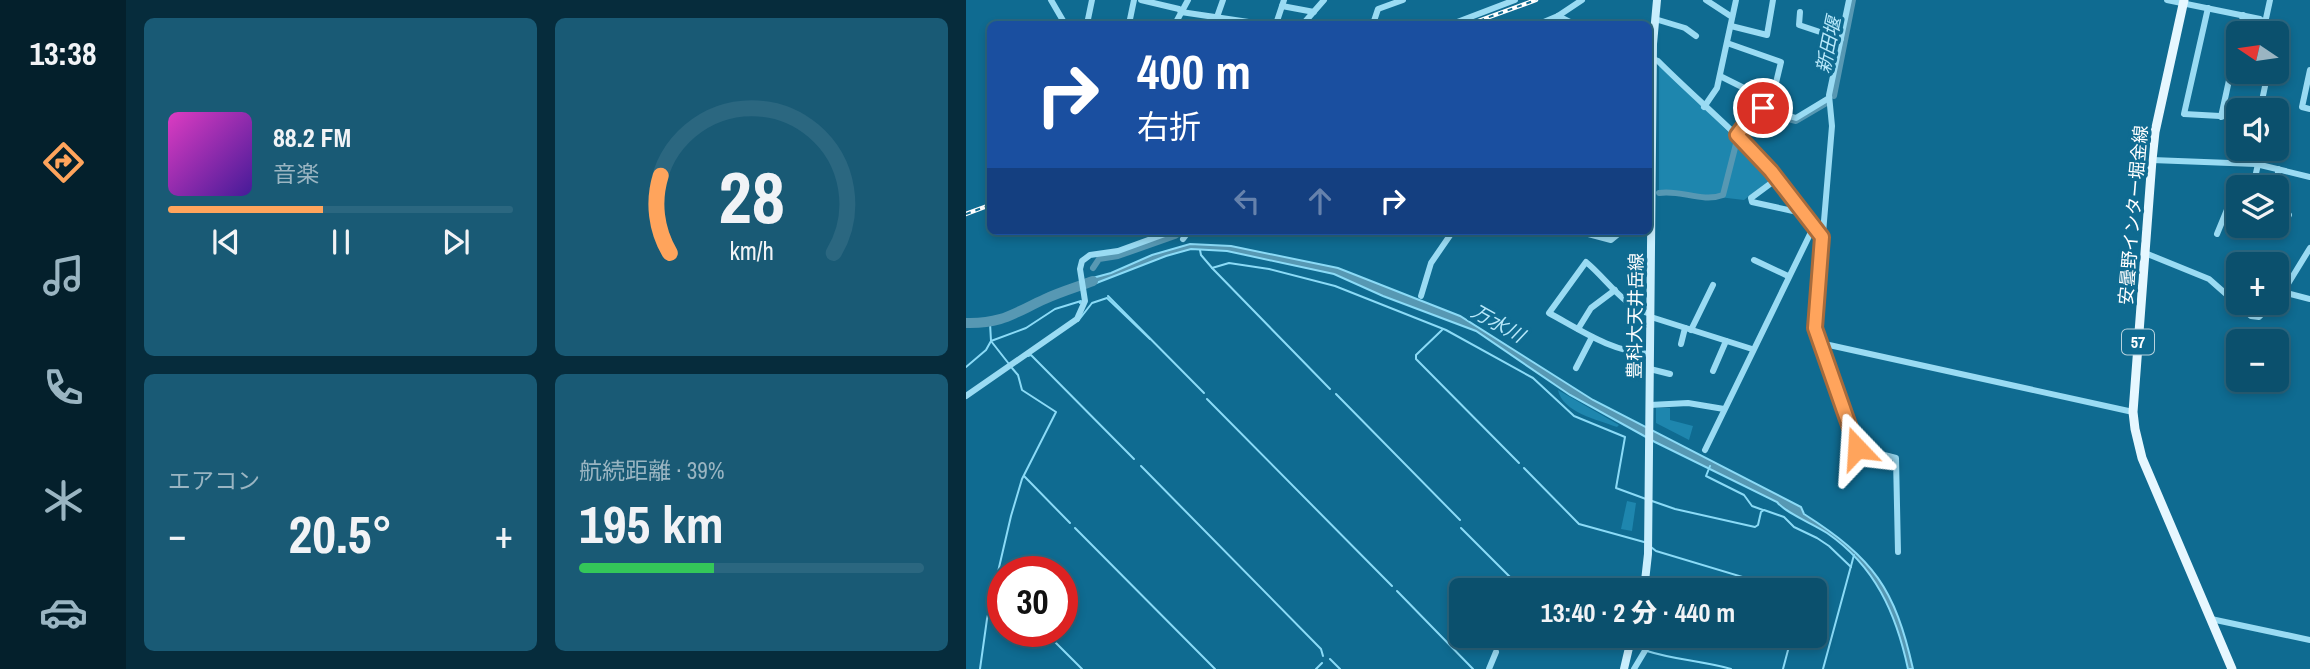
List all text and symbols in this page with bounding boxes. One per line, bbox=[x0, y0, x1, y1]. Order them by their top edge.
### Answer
water label: 新田堰 bbox=[1809, 11, 1847, 76]
north arrow bbox=[2226, 21, 2289, 84]
map controls bbox=[2226, 21, 2289, 392]
text: 13:38 bbox=[29, 32, 97, 75]
text: 400 m bbox=[1137, 38, 1251, 104]
icon: right bbox=[1022, 49, 1113, 140]
pin bbox=[1733, 78, 1793, 138]
icon: arrive bbox=[1744, 89, 1782, 127]
button: sound bbox=[2226, 98, 2289, 161]
text: 右折 bbox=[1137, 105, 1201, 148]
text: 88.2 FM bbox=[273, 120, 351, 155]
street label: 安曇野インター堀金線 bbox=[2113, 124, 2153, 306]
icon: directions bbox=[39, 138, 88, 187]
text: 28 bbox=[718, 148, 785, 246]
text: 音楽 bbox=[273, 158, 319, 189]
button: layers bbox=[2226, 175, 2289, 238]
icon: left bbox=[1228, 182, 1266, 220]
icon: ahead bbox=[1301, 182, 1339, 220]
icon: right bbox=[1374, 182, 1412, 220]
icon: previous bbox=[207, 223, 245, 261]
icon: pause bbox=[322, 223, 360, 261]
icon: next bbox=[437, 223, 475, 261]
text: km/h bbox=[729, 234, 774, 268]
icon: music bbox=[39, 251, 88, 300]
button: + bbox=[2226, 252, 2289, 315]
street label: 豊科大天井岳線 bbox=[1621, 253, 1649, 379]
water label: 万水川 bbox=[1467, 298, 1531, 349]
button: − bbox=[2226, 329, 2289, 392]
road number: 57 bbox=[2122, 330, 2154, 354]
icon: phone bbox=[39, 363, 88, 412]
position arrow bbox=[1820, 411, 1894, 485]
text: 航続距離 · 39% bbox=[579, 455, 724, 486]
text: エアコン bbox=[168, 465, 260, 496]
icon: climate bbox=[39, 476, 88, 525]
text: 195 km bbox=[579, 489, 724, 559]
text: 20.5° bbox=[289, 499, 392, 569]
text: − bbox=[168, 509, 186, 560]
text: + bbox=[495, 509, 513, 560]
speed limit sign: 30 bbox=[987, 556, 1078, 647]
icon: car bbox=[39, 588, 88, 637]
text: 13:40 · 2 分 · 440 m bbox=[1541, 595, 1735, 630]

